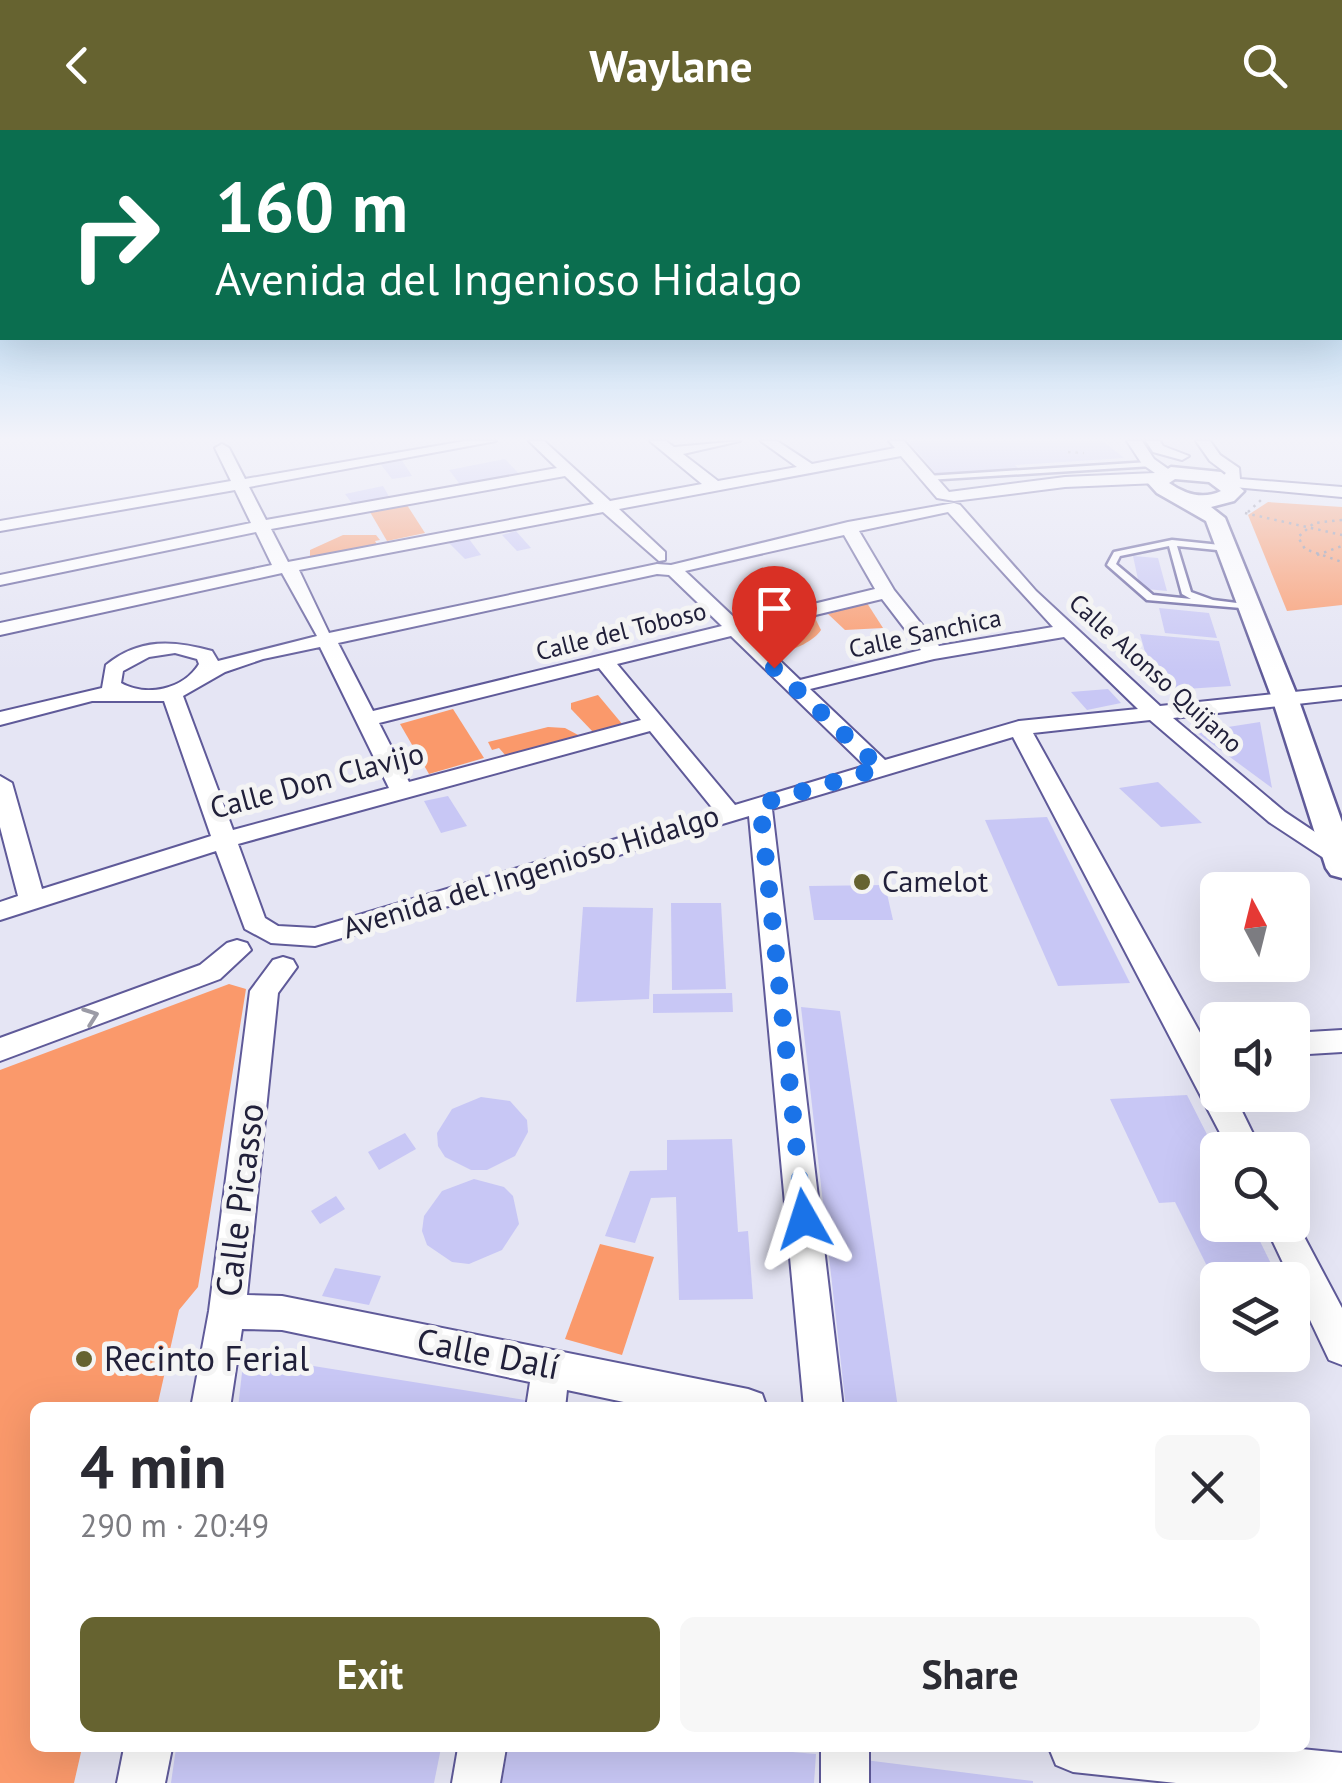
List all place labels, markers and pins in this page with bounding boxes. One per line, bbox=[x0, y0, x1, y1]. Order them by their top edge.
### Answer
pin bbox=[732, 566, 817, 669]
place label: Camelot bbox=[882, 861, 988, 900]
marker: Camelot bbox=[851, 871, 873, 893]
place label: Recinto Ferial bbox=[104, 1335, 309, 1381]
marker: Recinto Ferial bbox=[73, 1348, 95, 1370]

